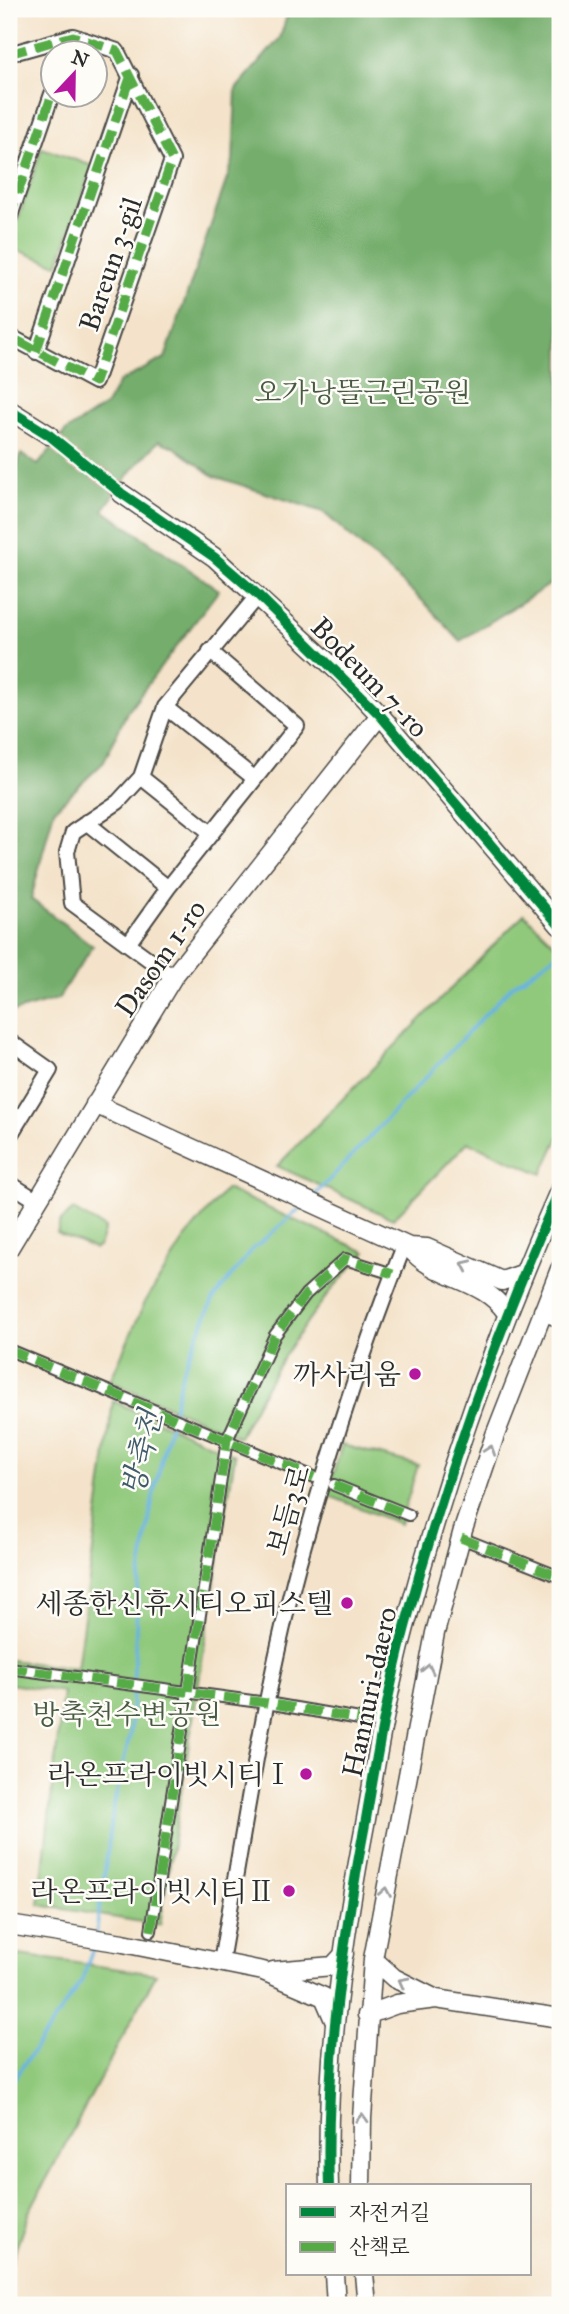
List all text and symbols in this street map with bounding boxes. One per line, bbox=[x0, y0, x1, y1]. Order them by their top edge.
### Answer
north arrow bbox=[38, 38, 108, 108]
text: N bbox=[68, 45, 92, 72]
street label: Bareun 3-gil bbox=[71, 192, 150, 336]
park label: 오가낭뜰근린공원 bbox=[255, 375, 471, 410]
street label: Bodeum 7-ro bbox=[304, 610, 436, 745]
street label: Dasom 1-ro bbox=[107, 893, 214, 1024]
one-way arrow bbox=[461, 1259, 473, 1273]
place label: 까사리움 bbox=[293, 1357, 401, 1392]
marker: 까사리움 bbox=[407, 1366, 423, 1382]
water label: 방축천 bbox=[115, 1405, 170, 1499]
one-way arrow bbox=[482, 1445, 496, 1457]
street label: 보듬3로 bbox=[259, 1461, 318, 1559]
place label: 세종한신휴시티오피스텔 bbox=[35, 1586, 333, 1621]
marker: 세종한신휴시티오피스텔 bbox=[339, 1595, 355, 1611]
street label: Hannuri-daero bbox=[334, 1604, 405, 1780]
one-way arrow bbox=[419, 1663, 434, 1675]
park label: 방축천수변공원 bbox=[32, 1697, 222, 1732]
place label: 라온프라이빗시티Ⅰ bbox=[48, 1757, 292, 1792]
marker: 라온프라이빗시티Ⅰ bbox=[298, 1766, 314, 1782]
place label: 라온프라이빗시티Ⅱ bbox=[31, 1874, 275, 1909]
marker: 라온프라이빗시티Ⅱ bbox=[281, 1883, 297, 1899]
one-way arrow bbox=[377, 1886, 392, 1898]
one-way arrow bbox=[398, 1976, 410, 1990]
one-way arrow bbox=[354, 2112, 369, 2123]
legend bbox=[286, 2184, 530, 2276]
text: 자전거길 bbox=[349, 2200, 430, 2226]
text: 산책로 bbox=[349, 2234, 410, 2260]

